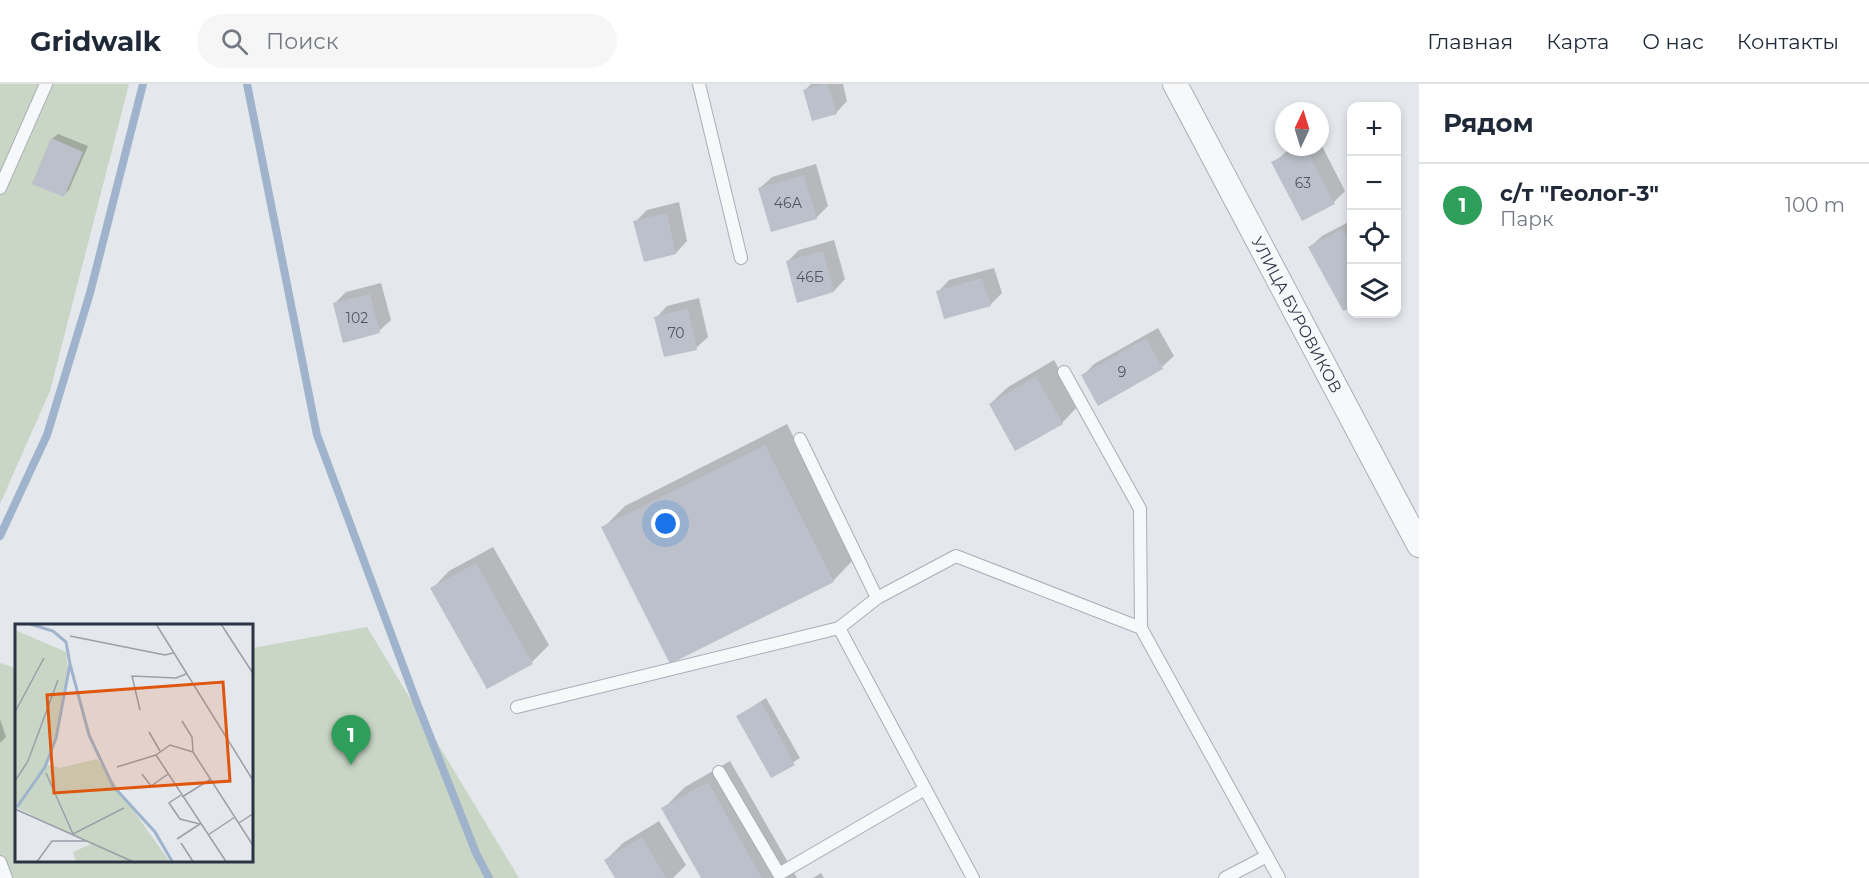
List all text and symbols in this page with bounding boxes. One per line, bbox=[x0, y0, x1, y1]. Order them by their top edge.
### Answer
search box bbox=[197, 14, 617, 68]
text: Gridwalk bbox=[30, 24, 161, 58]
icon: search bbox=[218, 25, 251, 58]
text: Поиск bbox=[266, 28, 338, 55]
text: Главная bbox=[1427, 29, 1513, 54]
text: Карта bbox=[1546, 29, 1609, 54]
text: О нас bbox=[1642, 29, 1704, 54]
text: Контакты bbox=[1737, 29, 1839, 54]
north arrow bbox=[1275, 102, 1329, 156]
map controls bbox=[1347, 102, 1401, 318]
button: + bbox=[1347, 102, 1401, 156]
text: Рядом bbox=[1443, 107, 1534, 139]
button: − bbox=[1347, 156, 1401, 210]
house number: 63 bbox=[1295, 174, 1311, 192]
text: с/т "Геолог-3" bbox=[1500, 180, 1659, 207]
text: 1 bbox=[1459, 193, 1466, 217]
text: 100 m bbox=[1785, 193, 1845, 217]
house number: 46А bbox=[774, 194, 803, 212]
text: Парк bbox=[1500, 207, 1554, 231]
button: locate bbox=[1347, 210, 1401, 264]
street label: УЛИЦА БУРОВИКОВ bbox=[1248, 234, 1346, 396]
button: layers bbox=[1347, 264, 1401, 318]
house number: 46Б bbox=[796, 268, 824, 286]
house number: 102 bbox=[346, 309, 368, 327]
house number: 70 bbox=[667, 324, 685, 342]
house number: 9 bbox=[1118, 363, 1126, 381]
your location bbox=[651, 509, 680, 538]
inset map bbox=[15, 624, 254, 863]
pin: 1 bbox=[332, 716, 370, 765]

